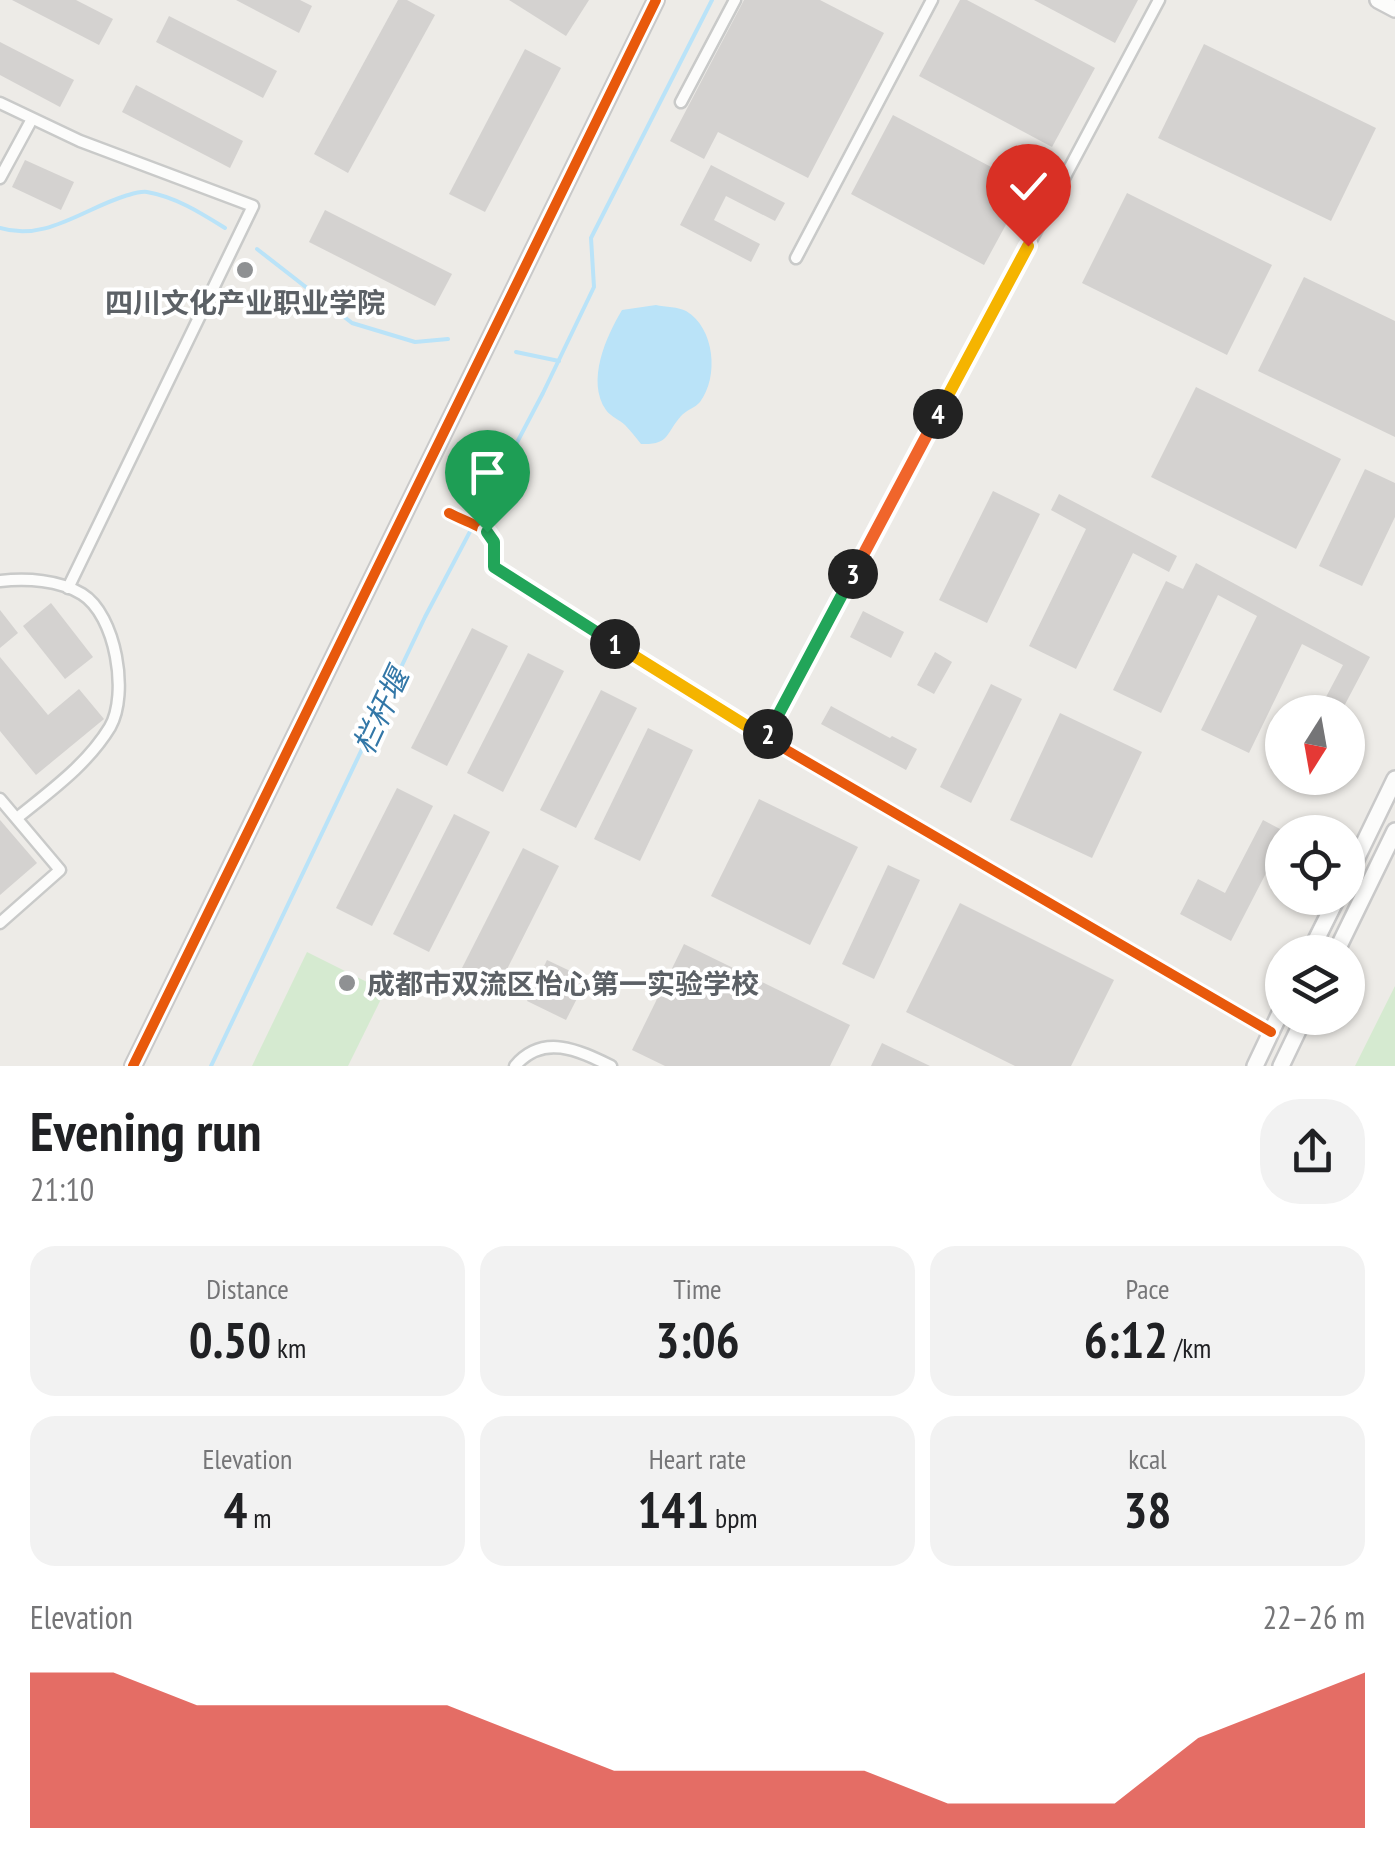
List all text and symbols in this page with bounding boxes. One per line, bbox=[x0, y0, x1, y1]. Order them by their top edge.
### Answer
pin bbox=[986, 144, 1071, 247]
icon: check bbox=[1001, 159, 1056, 214]
marker: 四川文化产业职业学院 bbox=[234, 259, 256, 281]
place label: 四川文化产业职业学院 bbox=[105, 284, 385, 321]
pin: 4 bbox=[913, 389, 963, 439]
text: 4 bbox=[931, 395, 945, 432]
pin bbox=[445, 430, 530, 533]
icon: arrive bbox=[460, 445, 515, 500]
pin: 3 bbox=[828, 549, 878, 599]
text: 3 bbox=[846, 555, 860, 592]
pin: 1 bbox=[590, 619, 640, 669]
text: 1 bbox=[608, 625, 622, 662]
water label: 栏杆堰 bbox=[343, 657, 419, 760]
north arrow bbox=[1265, 695, 1365, 795]
map controls bbox=[1265, 695, 1365, 1035]
pin: 2 bbox=[743, 709, 793, 759]
text: 2 bbox=[761, 715, 775, 752]
button: locate bbox=[1265, 815, 1365, 915]
button: layers bbox=[1265, 935, 1365, 1035]
place label: 成都市双流区怡心第一实验学校 bbox=[367, 965, 759, 1002]
marker: 成都市双流区怡心第一实验学校 bbox=[336, 972, 358, 994]
text: Evening run bbox=[30, 1095, 262, 1166]
button: share bbox=[1260, 1099, 1365, 1204]
text: 21:10 bbox=[30, 1168, 94, 1210]
text: Distance bbox=[206, 1270, 289, 1307]
text: Time bbox=[673, 1270, 722, 1307]
text: Pace bbox=[1125, 1270, 1170, 1307]
text: 0.50 bbox=[189, 1307, 271, 1372]
text: 3:06 bbox=[655, 1307, 740, 1372]
text: 6:12 bbox=[1084, 1307, 1168, 1372]
text: km bbox=[271, 1329, 306, 1366]
text: /km bbox=[1168, 1329, 1211, 1366]
text: Elevation bbox=[203, 1440, 292, 1477]
text: Heart rate bbox=[649, 1440, 746, 1477]
text: kcal bbox=[1128, 1440, 1167, 1477]
text: 4 bbox=[223, 1477, 247, 1542]
text: 141 bbox=[637, 1477, 709, 1542]
text: 38 bbox=[1124, 1477, 1171, 1542]
text: m bbox=[247, 1499, 272, 1536]
text: bpm bbox=[709, 1499, 758, 1536]
text: Elevation bbox=[30, 1596, 133, 1638]
text: 22–26 m bbox=[1263, 1596, 1365, 1638]

